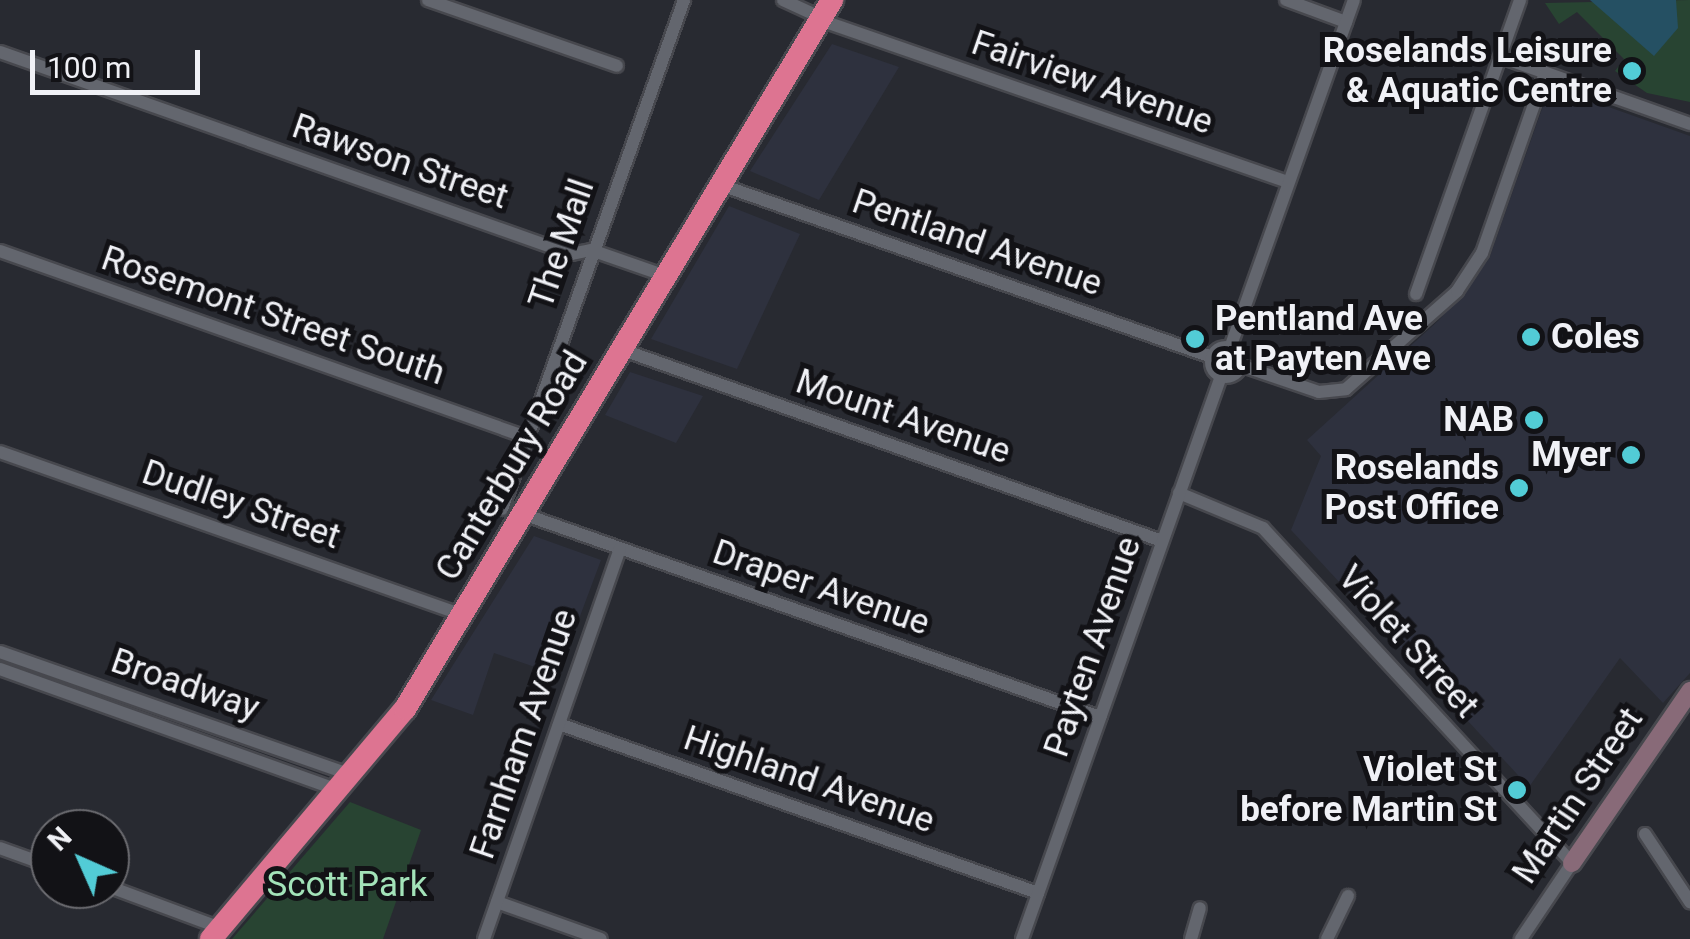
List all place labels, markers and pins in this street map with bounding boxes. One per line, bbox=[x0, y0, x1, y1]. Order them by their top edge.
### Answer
place label: Roselands Leisure & Aquatic Centre bbox=[1323, 30, 1612, 112]
marker: Roselands Leisure & Aquatic Centre bbox=[1621, 60, 1643, 82]
place label: Pentland Ave at Payten Ave bbox=[1215, 298, 1431, 380]
place label: Coles bbox=[1551, 316, 1640, 358]
marker: Coles bbox=[1520, 326, 1542, 348]
marker: Pentland Ave at Payten Ave bbox=[1184, 328, 1206, 350]
place label: NAB bbox=[1443, 399, 1514, 441]
marker: NAB bbox=[1523, 409, 1545, 431]
place label: Myer bbox=[1531, 434, 1611, 476]
marker: Myer bbox=[1620, 444, 1642, 466]
place label: Roselands Post Office bbox=[1325, 447, 1499, 529]
marker: Roselands Post Office bbox=[1508, 477, 1530, 499]
place label: Violet St before Martin St bbox=[1240, 749, 1497, 831]
marker: Violet St before Martin St bbox=[1506, 779, 1528, 801]

